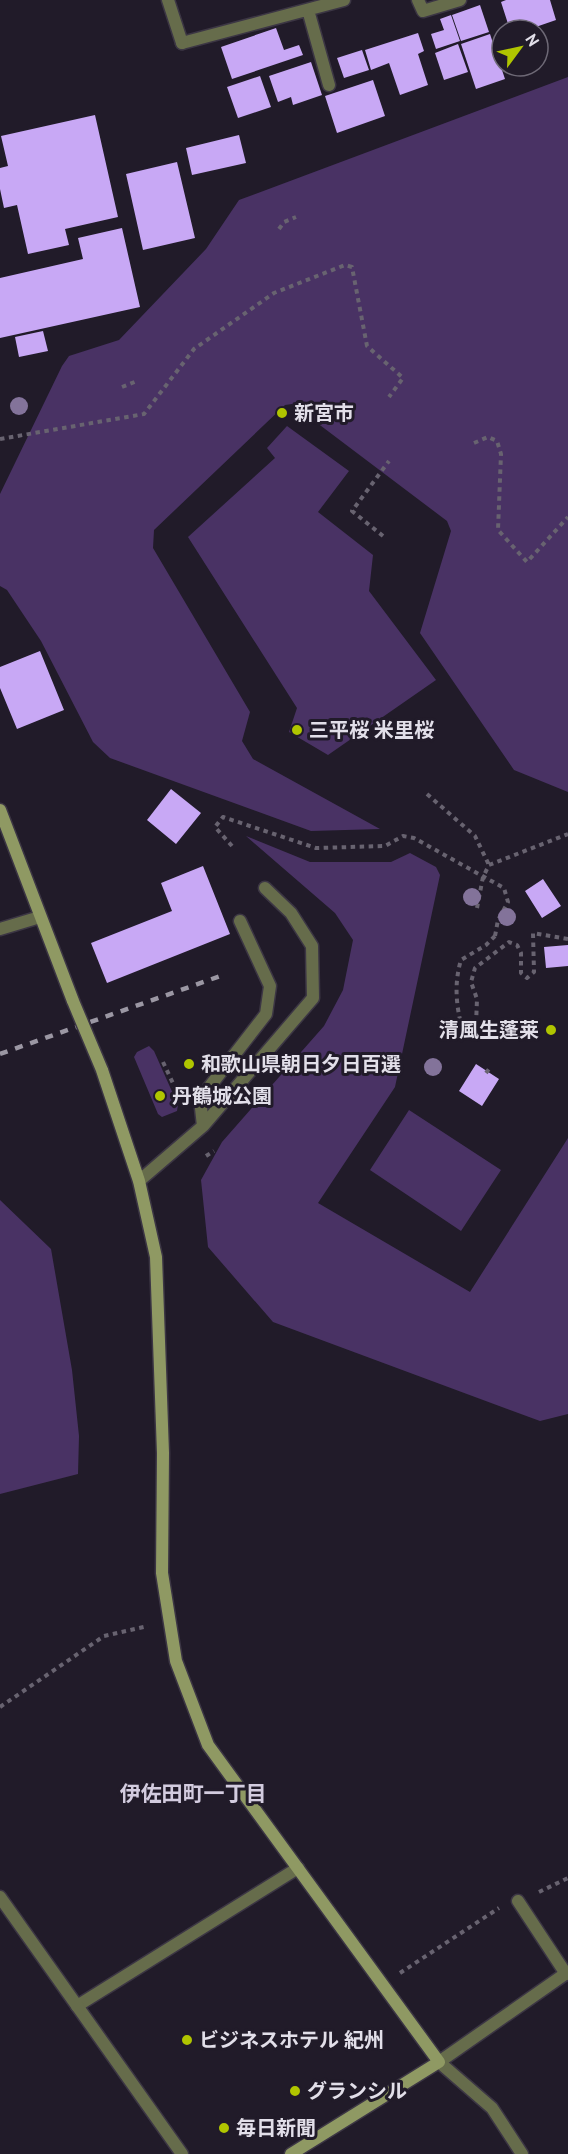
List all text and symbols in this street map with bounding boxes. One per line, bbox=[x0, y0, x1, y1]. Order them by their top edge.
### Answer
north arrow bbox=[490, 18, 550, 78]
text: N bbox=[521, 30, 544, 50]
place label: 新宮市 bbox=[294, 400, 354, 426]
marker: 新宮市 bbox=[275, 406, 289, 420]
place label: 三平桜 米里桜 bbox=[309, 717, 434, 743]
marker: 三平桜 米里桜 bbox=[290, 723, 304, 737]
place label: 清風生蓬莱 bbox=[439, 1017, 539, 1043]
marker: 清風生蓬莱 bbox=[544, 1023, 558, 1037]
place label: 和歌山県朝日夕日百選 bbox=[201, 1051, 401, 1077]
marker: 和歌山県朝日夕日百選 bbox=[182, 1057, 196, 1071]
place label: 丹鶴城公園 bbox=[172, 1083, 272, 1109]
marker: 丹鶴城公園 bbox=[153, 1089, 167, 1103]
district label: 伊佐田町一丁目 bbox=[120, 1780, 267, 1807]
place label: ビジネスホテル 紀州 bbox=[199, 2027, 384, 2053]
marker: ビジネスホテル 紀州 bbox=[180, 2033, 194, 2047]
place label: グランシル bbox=[307, 2078, 407, 2104]
marker: グランシル bbox=[288, 2084, 302, 2098]
place label: 毎日新聞 bbox=[236, 2115, 316, 2141]
marker: 毎日新聞 bbox=[217, 2121, 231, 2135]

